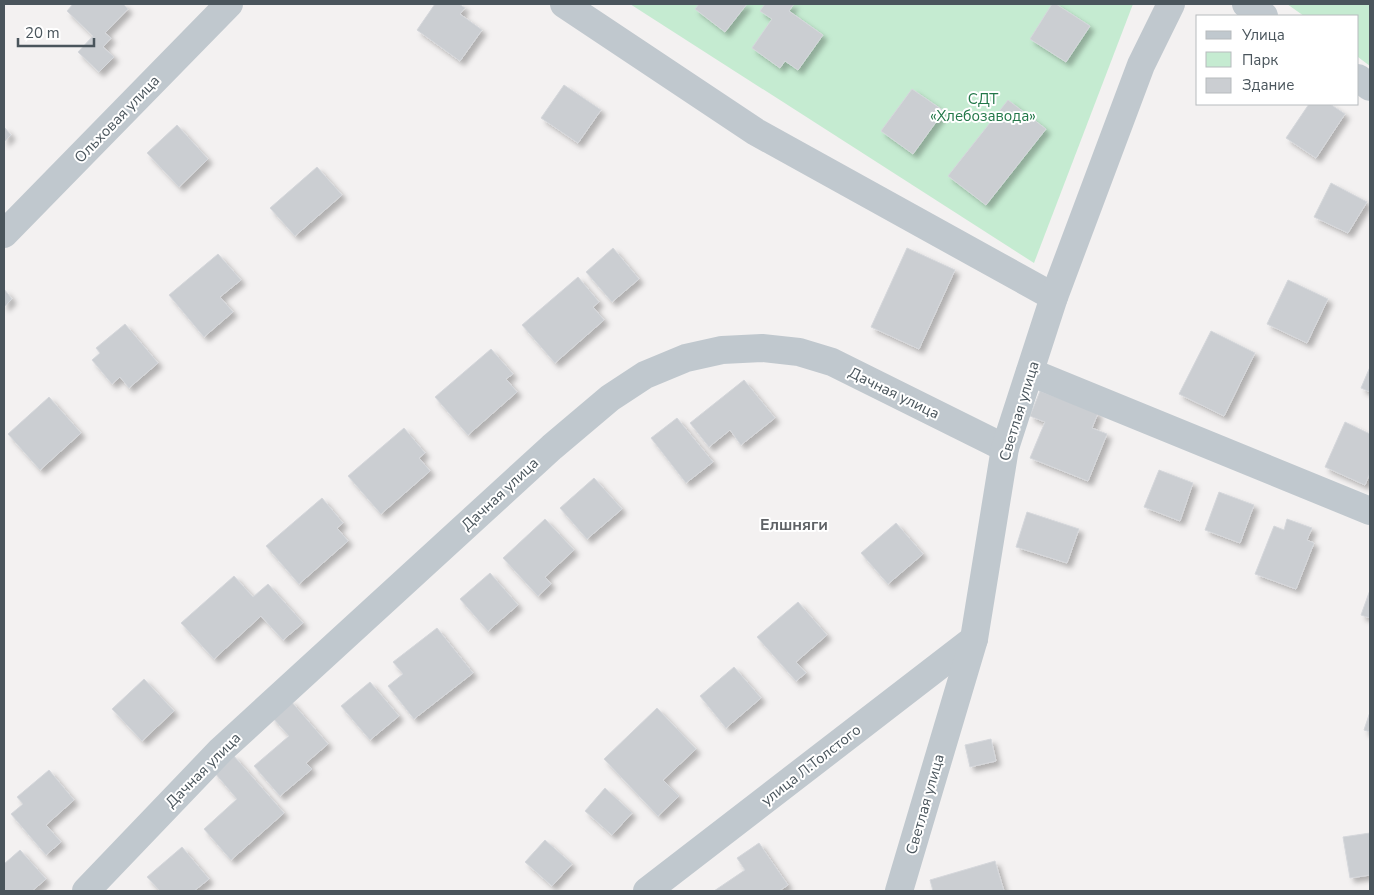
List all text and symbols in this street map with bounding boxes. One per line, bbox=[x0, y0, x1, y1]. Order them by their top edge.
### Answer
scale bar bbox=[18, 15, 94, 47]
legend bbox=[1196, 15, 1359, 105]
text: 20 m bbox=[25, 23, 60, 43]
text: Улица bbox=[1241, 25, 1285, 45]
text: Парк bbox=[1242, 50, 1278, 70]
street label: Ольховая улица bbox=[70, 71, 164, 167]
text: Здание bbox=[1242, 75, 1294, 95]
park label: СДТ «Хлебозавода» bbox=[930, 89, 1036, 126]
street label: Светлая улица bbox=[994, 359, 1044, 463]
street label: Дачная улица bbox=[845, 362, 943, 424]
street label: Дачная улица bbox=[457, 453, 543, 535]
district label: Елшняги bbox=[760, 514, 828, 536]
street label: улица Л.Толстого bbox=[757, 720, 865, 810]
street label: Дачная улица bbox=[161, 728, 245, 812]
street label: Светлая улица bbox=[901, 751, 949, 857]

